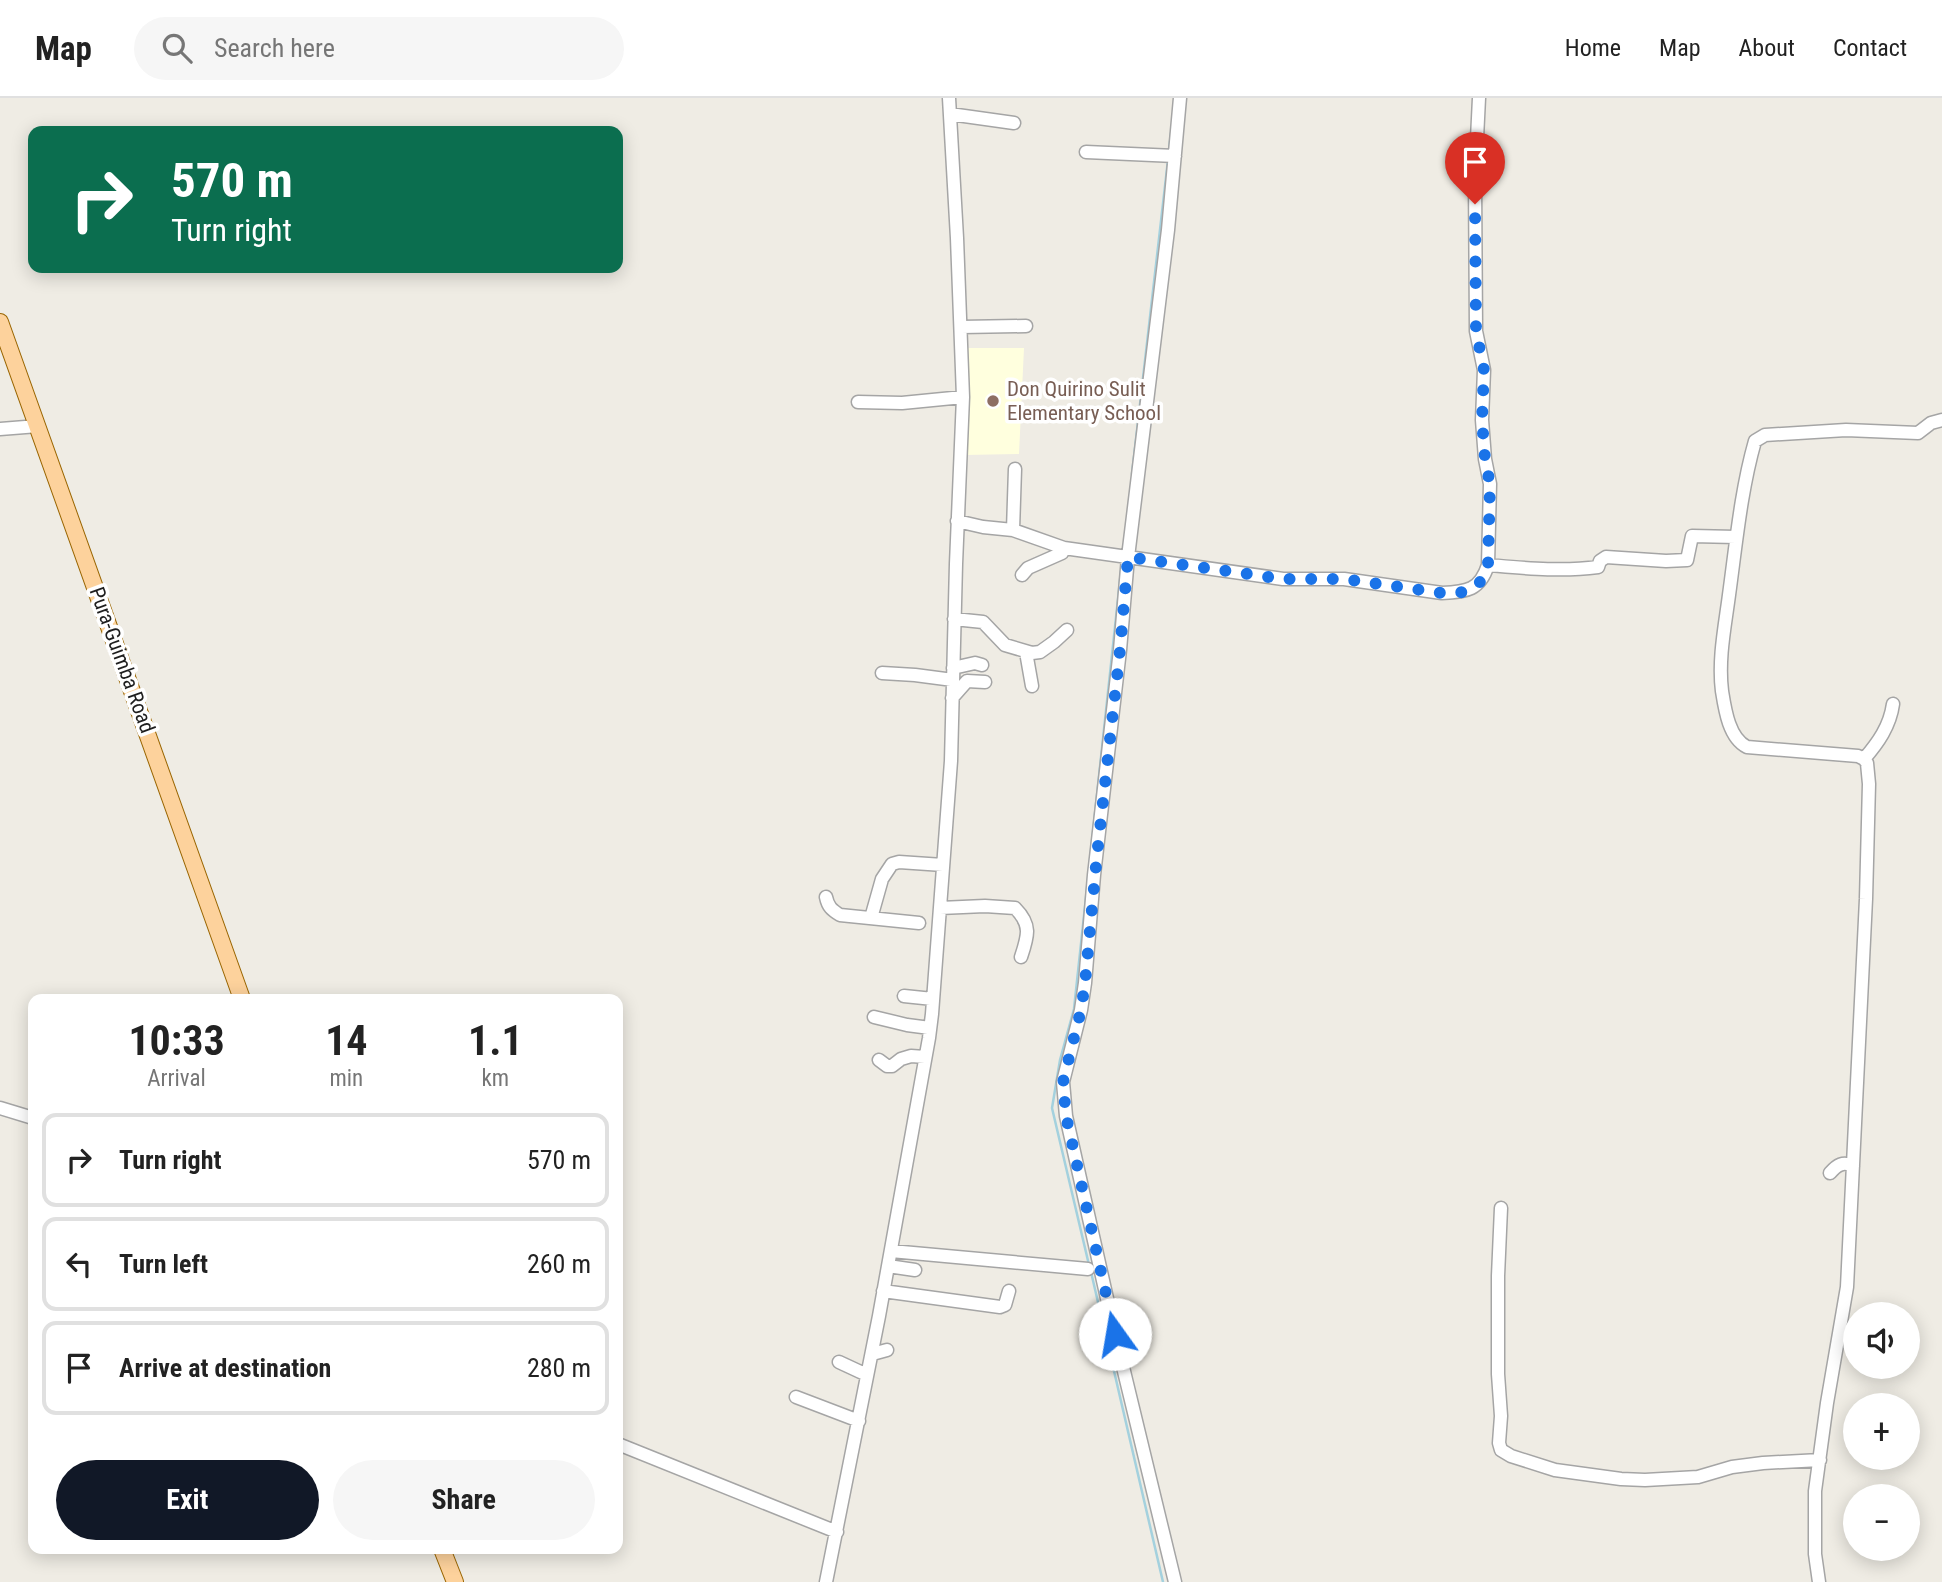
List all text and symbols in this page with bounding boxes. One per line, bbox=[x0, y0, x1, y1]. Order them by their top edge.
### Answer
search box bbox=[134, 17, 624, 80]
text: Map bbox=[35, 29, 92, 68]
icon: search bbox=[158, 29, 196, 67]
text: Search here bbox=[214, 33, 335, 63]
text: Home bbox=[1565, 34, 1621, 62]
text: Map bbox=[1659, 34, 1701, 62]
text: About bbox=[1739, 34, 1795, 62]
text: Contact bbox=[1833, 34, 1907, 62]
pin bbox=[1445, 132, 1505, 204]
icon: arrive bbox=[1456, 143, 1494, 181]
text: 570 m bbox=[171, 152, 293, 209]
icon: right bbox=[56, 154, 147, 245]
text: Turn right bbox=[171, 211, 292, 249]
place label: Don Quirino Sulit Elementary School bbox=[1007, 377, 1161, 425]
marker: Don Quirino Sulit Elementary School bbox=[985, 393, 1001, 409]
street label: Pura-Guimba Road bbox=[84, 584, 160, 736]
text: 10:33 bbox=[128, 1016, 225, 1065]
text: 14 bbox=[325, 1016, 368, 1065]
text: 1.1 bbox=[468, 1016, 523, 1065]
text: Arrival bbox=[147, 1065, 206, 1092]
text: min bbox=[329, 1065, 363, 1092]
text: km bbox=[481, 1065, 509, 1092]
icon: right bbox=[60, 1141, 98, 1179]
text: Turn right bbox=[119, 1145, 221, 1175]
text: 570 m bbox=[527, 1145, 591, 1175]
icon: left bbox=[60, 1245, 98, 1283]
text: Turn left bbox=[119, 1249, 208, 1279]
text: 260 m bbox=[527, 1249, 591, 1279]
position arrow bbox=[1078, 1297, 1152, 1371]
map controls bbox=[1843, 1302, 1920, 1561]
button: sound bbox=[1843, 1302, 1920, 1379]
icon: arrive bbox=[60, 1349, 98, 1387]
text: Arrive at destination bbox=[119, 1353, 331, 1383]
text: 280 m bbox=[527, 1353, 591, 1383]
button: + bbox=[1843, 1393, 1920, 1470]
button: Exit bbox=[56, 1460, 319, 1540]
button: Share bbox=[333, 1460, 595, 1540]
button: − bbox=[1843, 1484, 1920, 1561]

